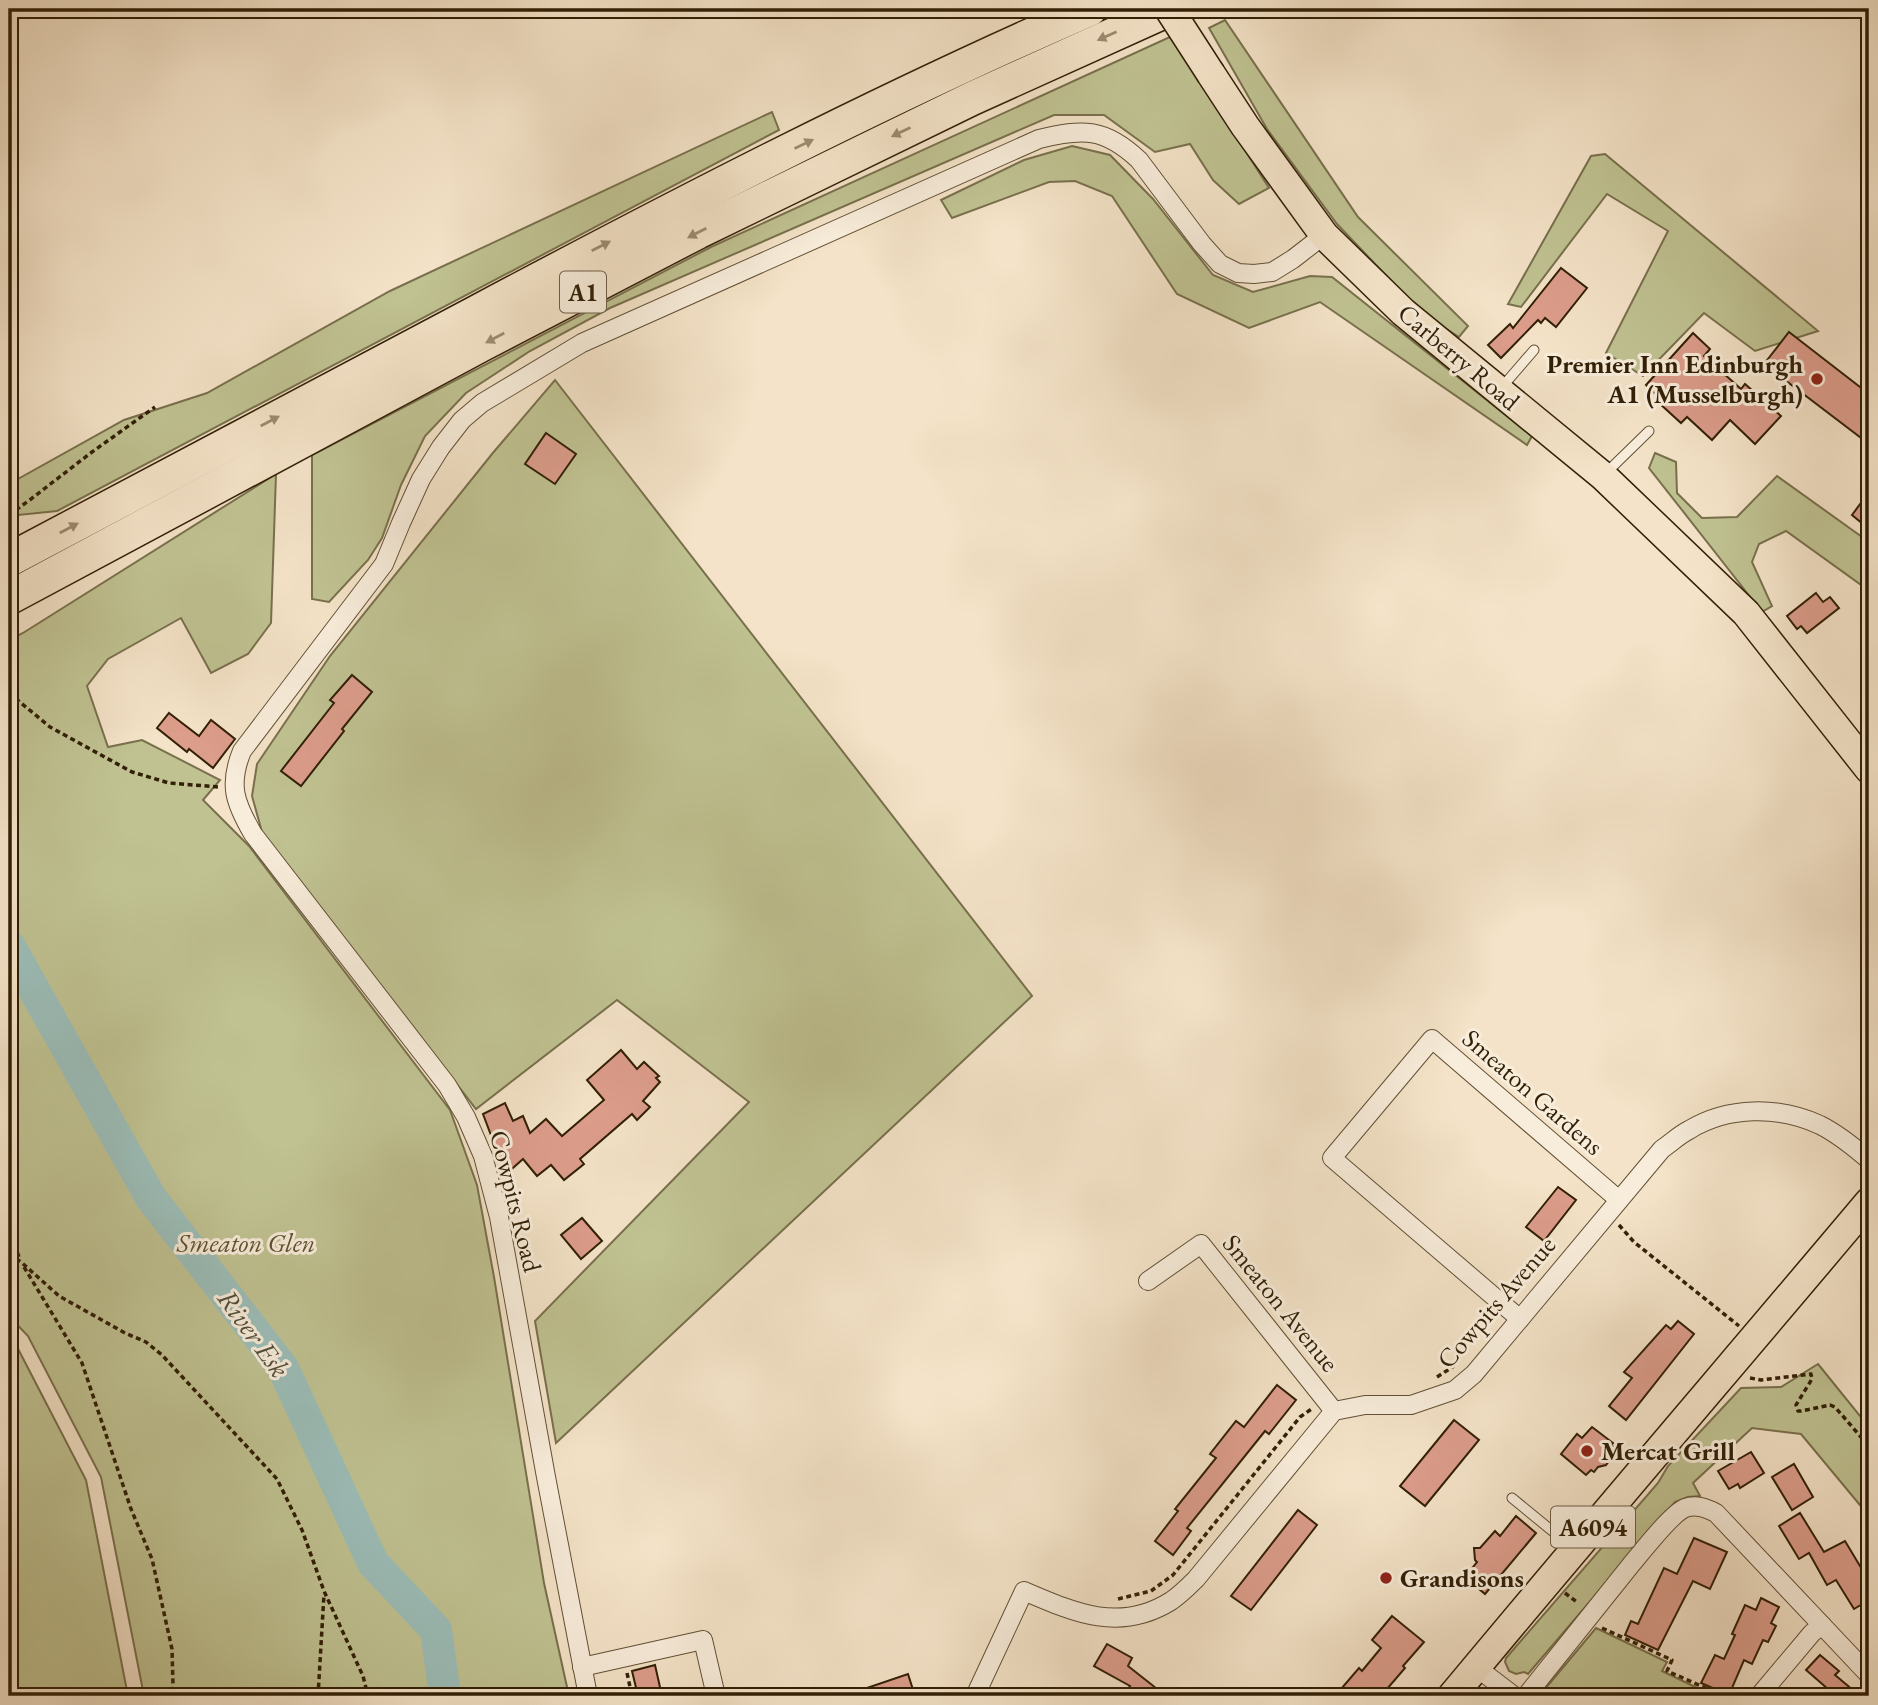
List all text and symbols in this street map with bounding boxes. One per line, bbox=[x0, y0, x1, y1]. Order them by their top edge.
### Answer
one-way arrow bbox=[1097, 31, 1118, 42]
one-way arrow bbox=[891, 127, 911, 138]
one-way arrow bbox=[794, 138, 814, 149]
one-way arrow bbox=[687, 227, 707, 238]
one-way arrow bbox=[591, 241, 611, 252]
road number: A1 bbox=[560, 272, 606, 312]
street label: Carberry Road bbox=[1391, 296, 1528, 419]
one-way arrow bbox=[485, 332, 505, 344]
place label: Premier Inn Edinburgh A1 (Musselburgh) bbox=[1546, 347, 1803, 411]
marker: Premier Inn Edinburgh A1 (Musselburgh) bbox=[1809, 371, 1825, 387]
one-way arrow bbox=[260, 415, 280, 427]
one-way arrow bbox=[59, 522, 79, 534]
street label: Smeaton Gardens bbox=[1455, 1021, 1611, 1163]
street label: Cowpits Road bbox=[482, 1127, 550, 1276]
park label: Smeaton Glen bbox=[176, 1226, 315, 1260]
street label: Smeaton Avenue bbox=[1215, 1227, 1347, 1379]
street label: Cowpits Avenue bbox=[1429, 1229, 1563, 1375]
water label: River Esk bbox=[210, 1282, 298, 1385]
place label: Mercat Grill bbox=[1601, 1434, 1735, 1468]
marker: Mercat Grill bbox=[1579, 1443, 1595, 1459]
road number: A6094 bbox=[1551, 1506, 1635, 1548]
place label: Grandisons bbox=[1400, 1561, 1524, 1595]
marker: Grandisons bbox=[1378, 1570, 1394, 1586]

